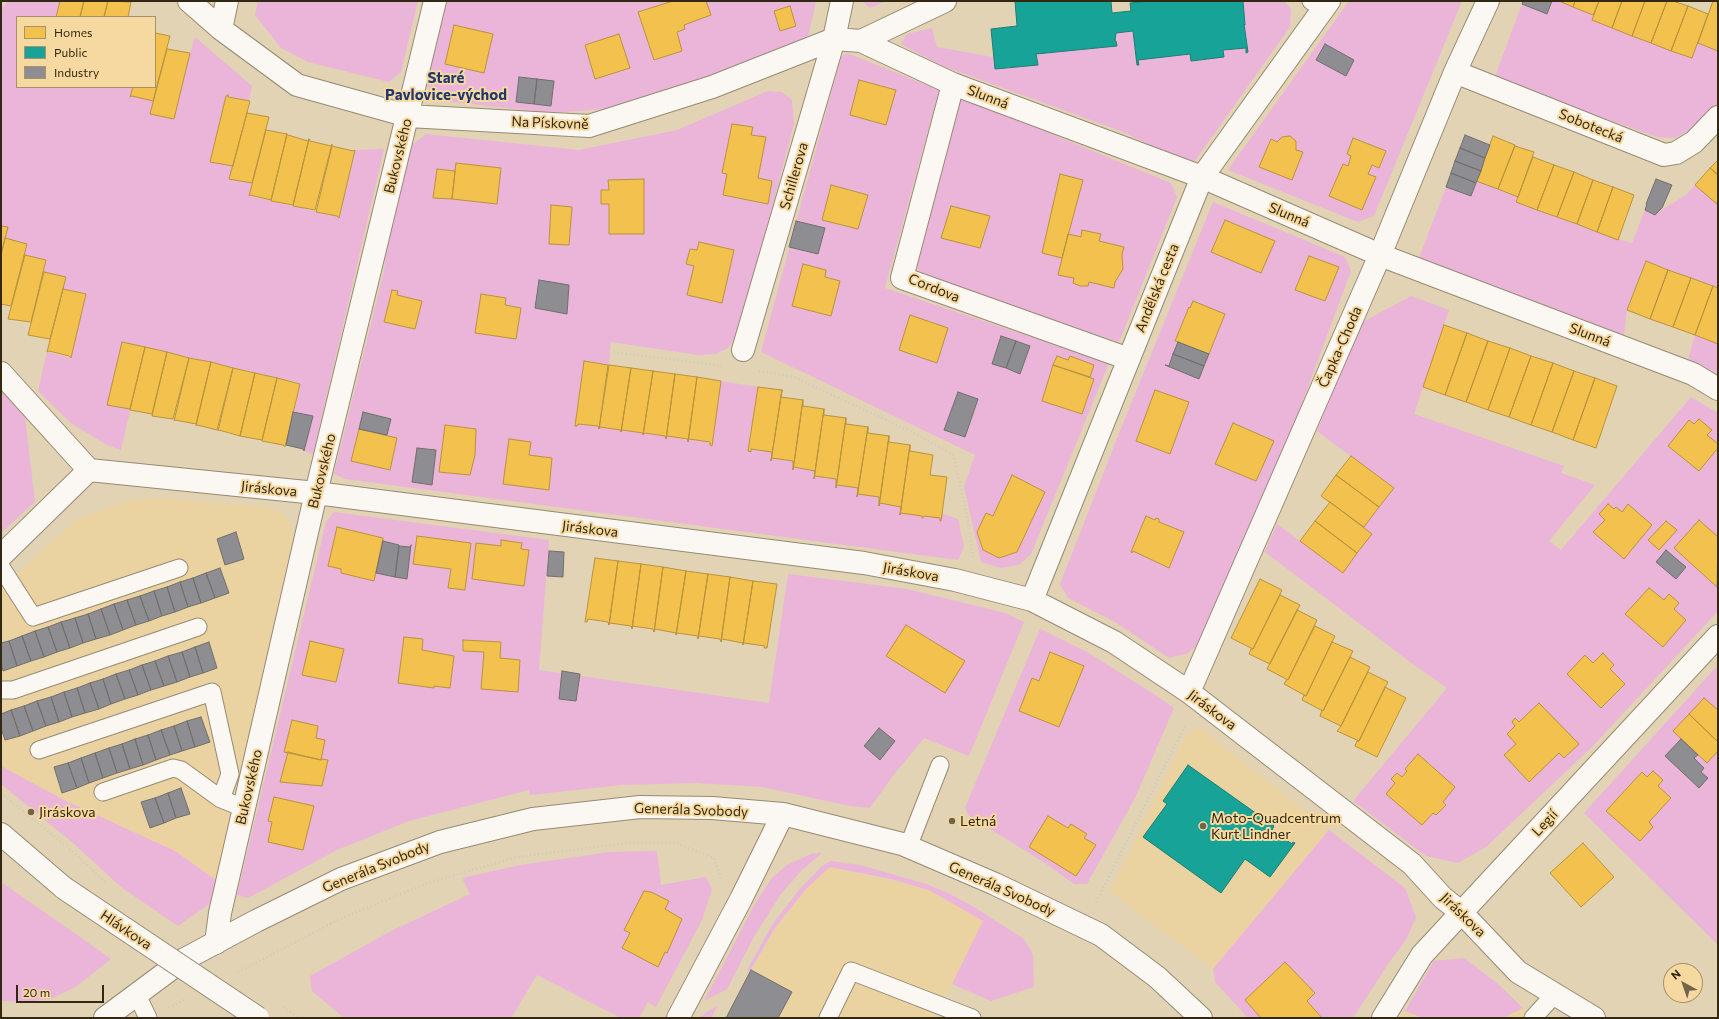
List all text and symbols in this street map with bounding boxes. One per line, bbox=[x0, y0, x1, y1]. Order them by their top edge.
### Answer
legend bbox=[16, 16, 156, 88]
text: Homes bbox=[54, 25, 92, 39]
text: Public bbox=[54, 45, 87, 59]
text: Industry bbox=[54, 65, 99, 79]
district label: Staré Pavlovice-východ bbox=[385, 69, 507, 104]
street label: Slunná bbox=[965, 81, 1011, 113]
street label: Sobotecká bbox=[1556, 105, 1626, 147]
street label: Na Pískovně bbox=[511, 113, 589, 133]
street label: Bukovského bbox=[381, 117, 415, 195]
street label: Schillerova bbox=[776, 140, 812, 212]
street label: Slunná bbox=[1266, 199, 1312, 231]
street label: Andělská cesta bbox=[1132, 241, 1182, 335]
street label: Cordova bbox=[906, 270, 962, 306]
street label: Čapka-Choda bbox=[1315, 304, 1365, 390]
street label: Slunná bbox=[1567, 319, 1613, 351]
street label: Bukovského bbox=[305, 432, 339, 510]
street label: Jiráskova bbox=[240, 478, 298, 500]
street label: Jiráskova bbox=[561, 517, 619, 541]
street label: Jiráskova bbox=[882, 559, 940, 585]
street label: Jiráskova bbox=[1184, 686, 1240, 734]
street label: Bukovského bbox=[232, 748, 266, 826]
street label: Generála Svobody bbox=[633, 800, 749, 820]
place label: Jiráskova bbox=[39, 804, 96, 820]
street label: Legií bbox=[1529, 806, 1561, 840]
marker: Jiráskova bbox=[26, 807, 36, 817]
place label: Moto-Quadcentrum Kurt Lindner bbox=[1211, 810, 1341, 842]
place label: Letná bbox=[960, 813, 996, 829]
marker: Letná bbox=[947, 816, 957, 826]
marker: Moto-Quadcentrum Kurt Lindner bbox=[1198, 821, 1208, 831]
street label: Generála Svobody bbox=[320, 838, 432, 896]
street label: Generála Svobody bbox=[946, 858, 1058, 920]
street label: Jiráskova bbox=[1437, 889, 1489, 941]
street label: Hlávkova bbox=[97, 907, 155, 953]
north arrow bbox=[1663, 963, 1703, 1003]
text: N bbox=[1668, 967, 1683, 982]
scale bar bbox=[18, 977, 106, 1003]
text: 20 m bbox=[23, 985, 50, 999]

